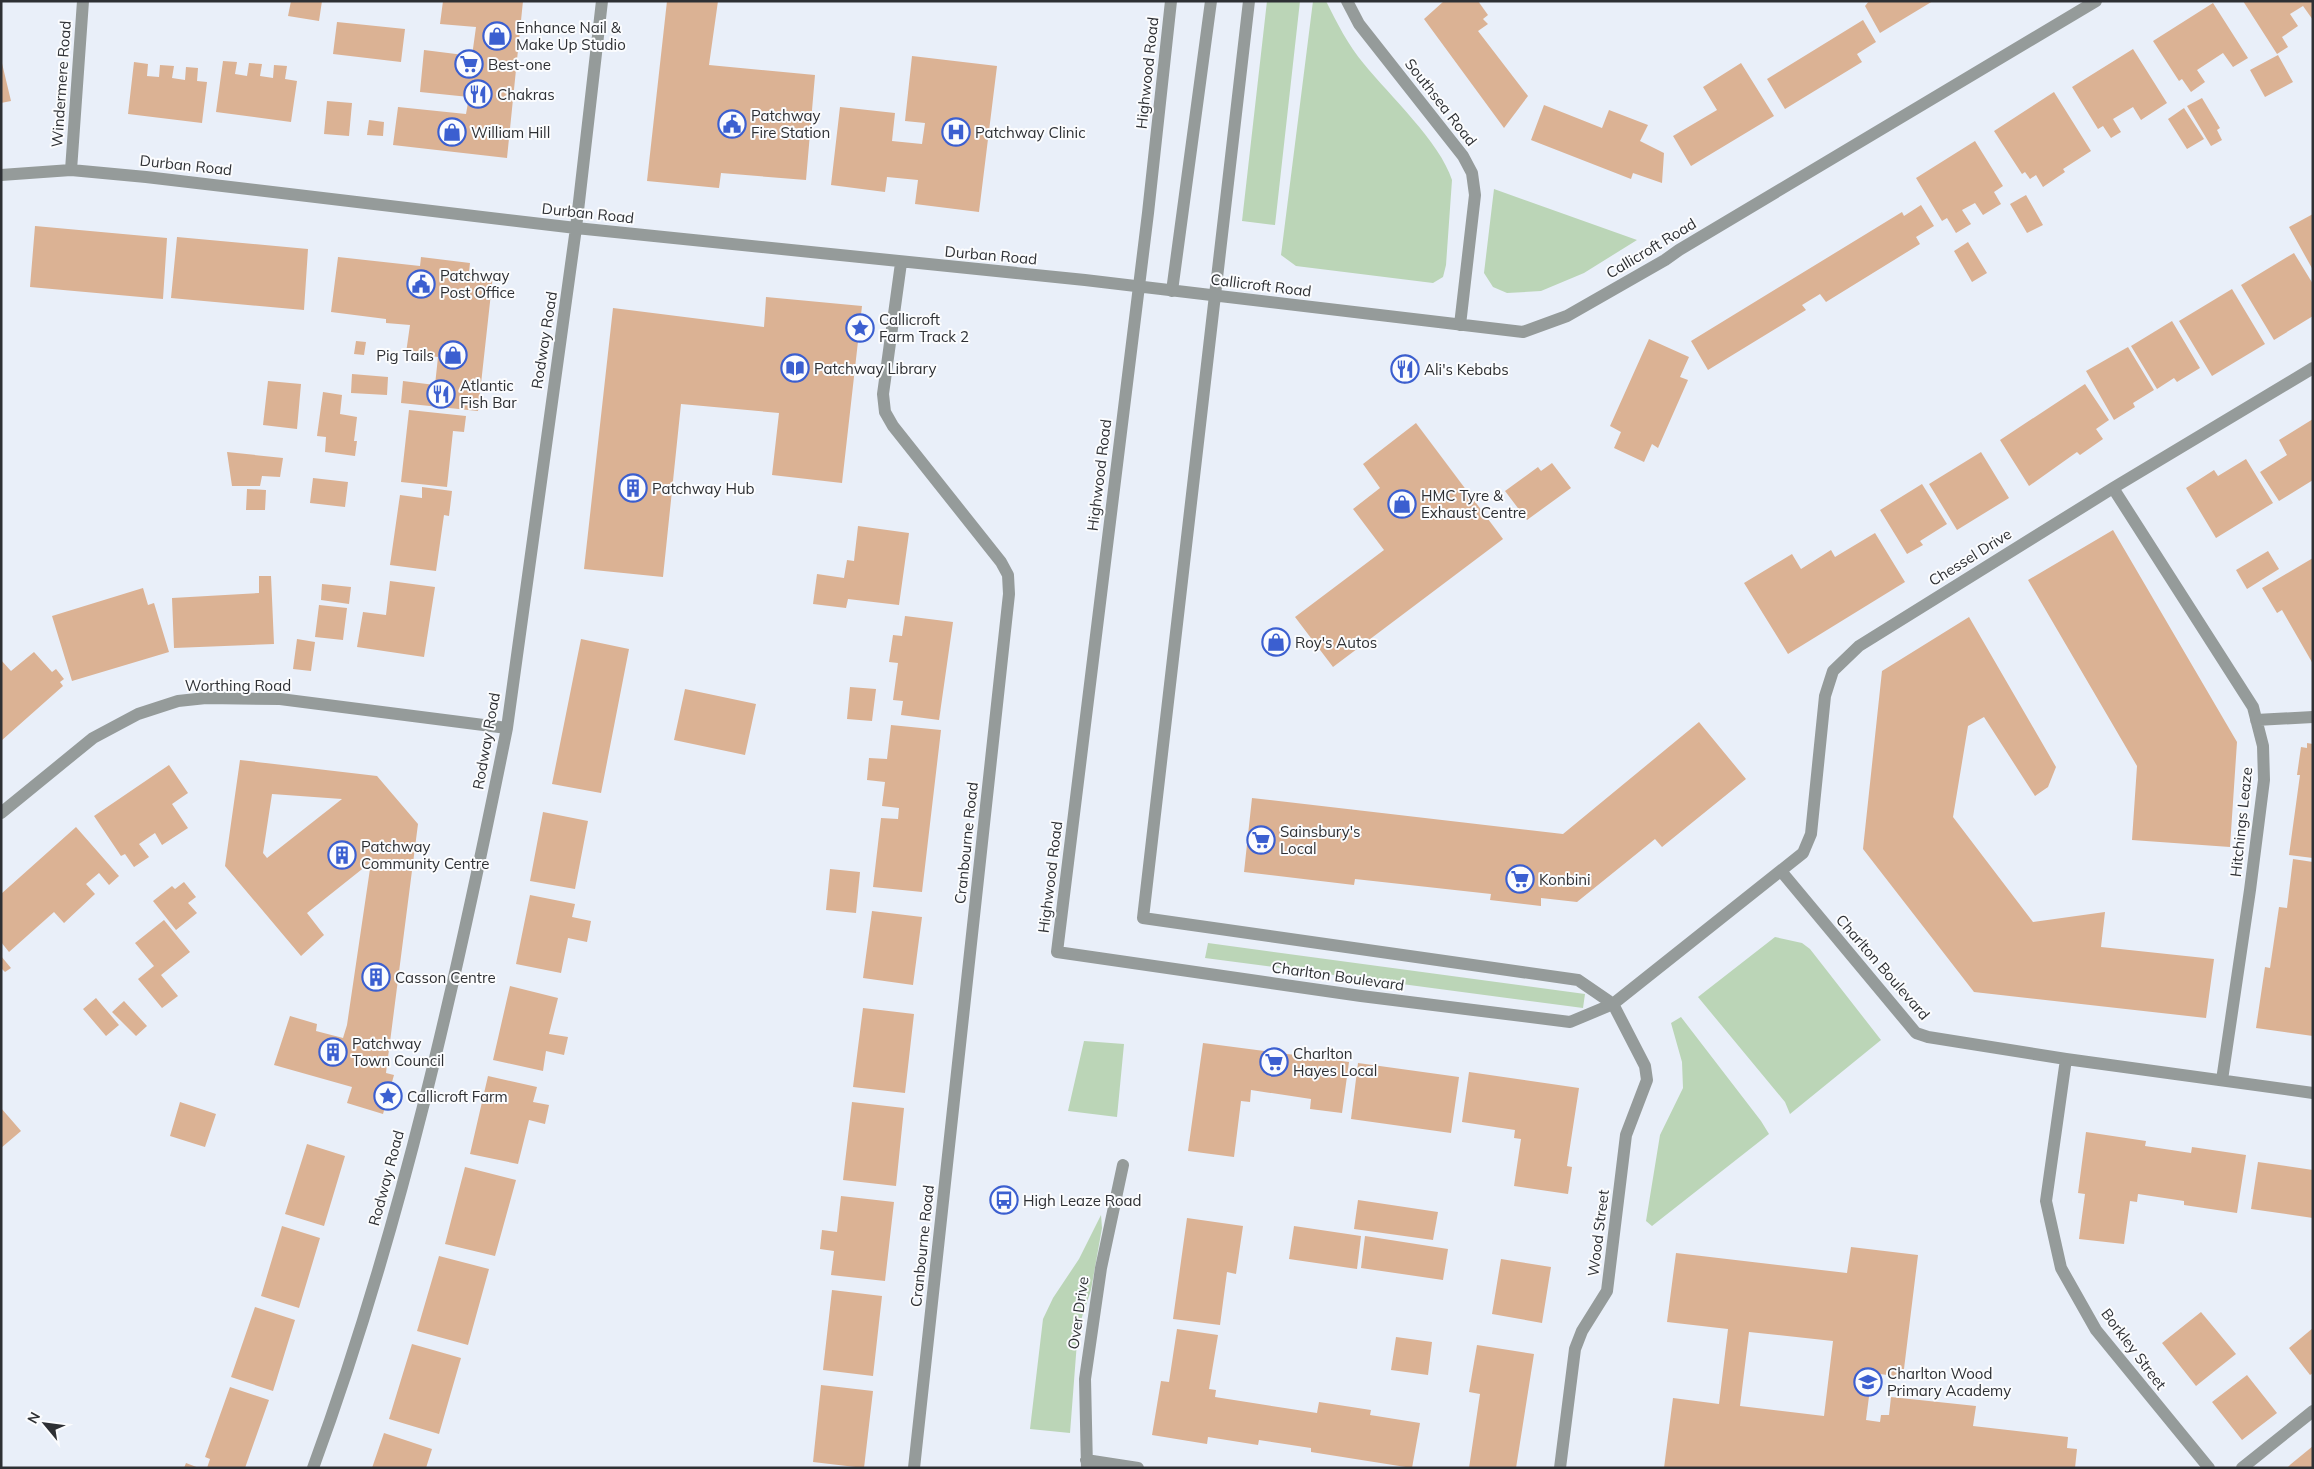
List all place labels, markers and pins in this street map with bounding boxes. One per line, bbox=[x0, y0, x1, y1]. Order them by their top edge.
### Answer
place label: Enhance Nail & Make Up Studio bbox=[516, 18, 626, 54]
shop icon: Enhance Nail & Make Up Studio bbox=[482, 21, 512, 51]
supermarket icon: Best-one bbox=[454, 49, 484, 79]
place label: Best-one bbox=[488, 55, 551, 74]
restaurant icon: Chakras bbox=[463, 79, 493, 109]
place label: Chakras bbox=[497, 85, 555, 104]
place label: Patchway Fire Station bbox=[751, 106, 830, 142]
public building icon: Patchway Fire Station bbox=[717, 109, 747, 139]
shop icon: William Hill bbox=[437, 117, 467, 147]
hospital icon: Patchway Clinic bbox=[941, 117, 971, 147]
place label: William Hill bbox=[471, 123, 550, 142]
place label: Patchway Clinic bbox=[975, 123, 1086, 142]
place label: Patchway Post Office bbox=[440, 266, 515, 302]
public building icon: Patchway Post Office bbox=[406, 269, 436, 299]
place label: Callicroft Farm Track 2 bbox=[879, 310, 969, 346]
place icon: Callicroft Farm Track 2 bbox=[845, 313, 875, 343]
shop icon: Pig Tails bbox=[438, 340, 468, 370]
place label: Pig Tails bbox=[376, 346, 434, 365]
library icon: Patchway Library bbox=[780, 353, 810, 383]
restaurant icon: Ali's Kebabs bbox=[1390, 354, 1420, 384]
place label: Patchway Library bbox=[814, 359, 936, 378]
place label: Ali's Kebabs bbox=[1424, 360, 1509, 379]
place label: Atlantic Fish Bar bbox=[460, 376, 517, 412]
restaurant icon: Atlantic Fish Bar bbox=[426, 379, 456, 409]
building icon: Patchway Hub bbox=[618, 473, 648, 503]
place label: Patchway Hub bbox=[652, 479, 755, 498]
place label: HMC Tyre & Exhaust Centre bbox=[1421, 486, 1526, 522]
shop icon: HMC Tyre & Exhaust Centre bbox=[1387, 489, 1417, 519]
shop icon: Roy's Autos bbox=[1261, 627, 1291, 657]
place label: Roy's Autos bbox=[1295, 633, 1377, 652]
place label: Sainsbury's Local bbox=[1280, 822, 1360, 858]
supermarket icon: Sainsbury's Local bbox=[1246, 825, 1276, 855]
place label: Patchway Community Centre bbox=[361, 837, 489, 873]
building icon: Patchway Community Centre bbox=[327, 840, 357, 870]
supermarket icon: Konbini bbox=[1505, 864, 1535, 894]
place label: Konbini bbox=[1539, 870, 1591, 889]
building icon: Casson Centre bbox=[361, 962, 391, 992]
place label: Casson Centre bbox=[395, 968, 496, 987]
place label: Patchway Town Council bbox=[352, 1034, 444, 1070]
building icon: Patchway Town Council bbox=[318, 1037, 348, 1067]
place label: Charlton Hayes Local bbox=[1293, 1044, 1377, 1080]
supermarket icon: Charlton Hayes Local bbox=[1259, 1047, 1289, 1077]
place icon: Callicroft Farm bbox=[373, 1081, 403, 1111]
place label: Callicroft Farm bbox=[407, 1087, 508, 1106]
bus stop icon: High Leaze Road bbox=[989, 1185, 1019, 1215]
place label: High Leaze Road bbox=[1023, 1191, 1142, 1210]
place label: Charlton Wood Primary Academy bbox=[1887, 1364, 2011, 1400]
school or university icon: Charlton Wood Primary Academy bbox=[1853, 1367, 1883, 1397]

